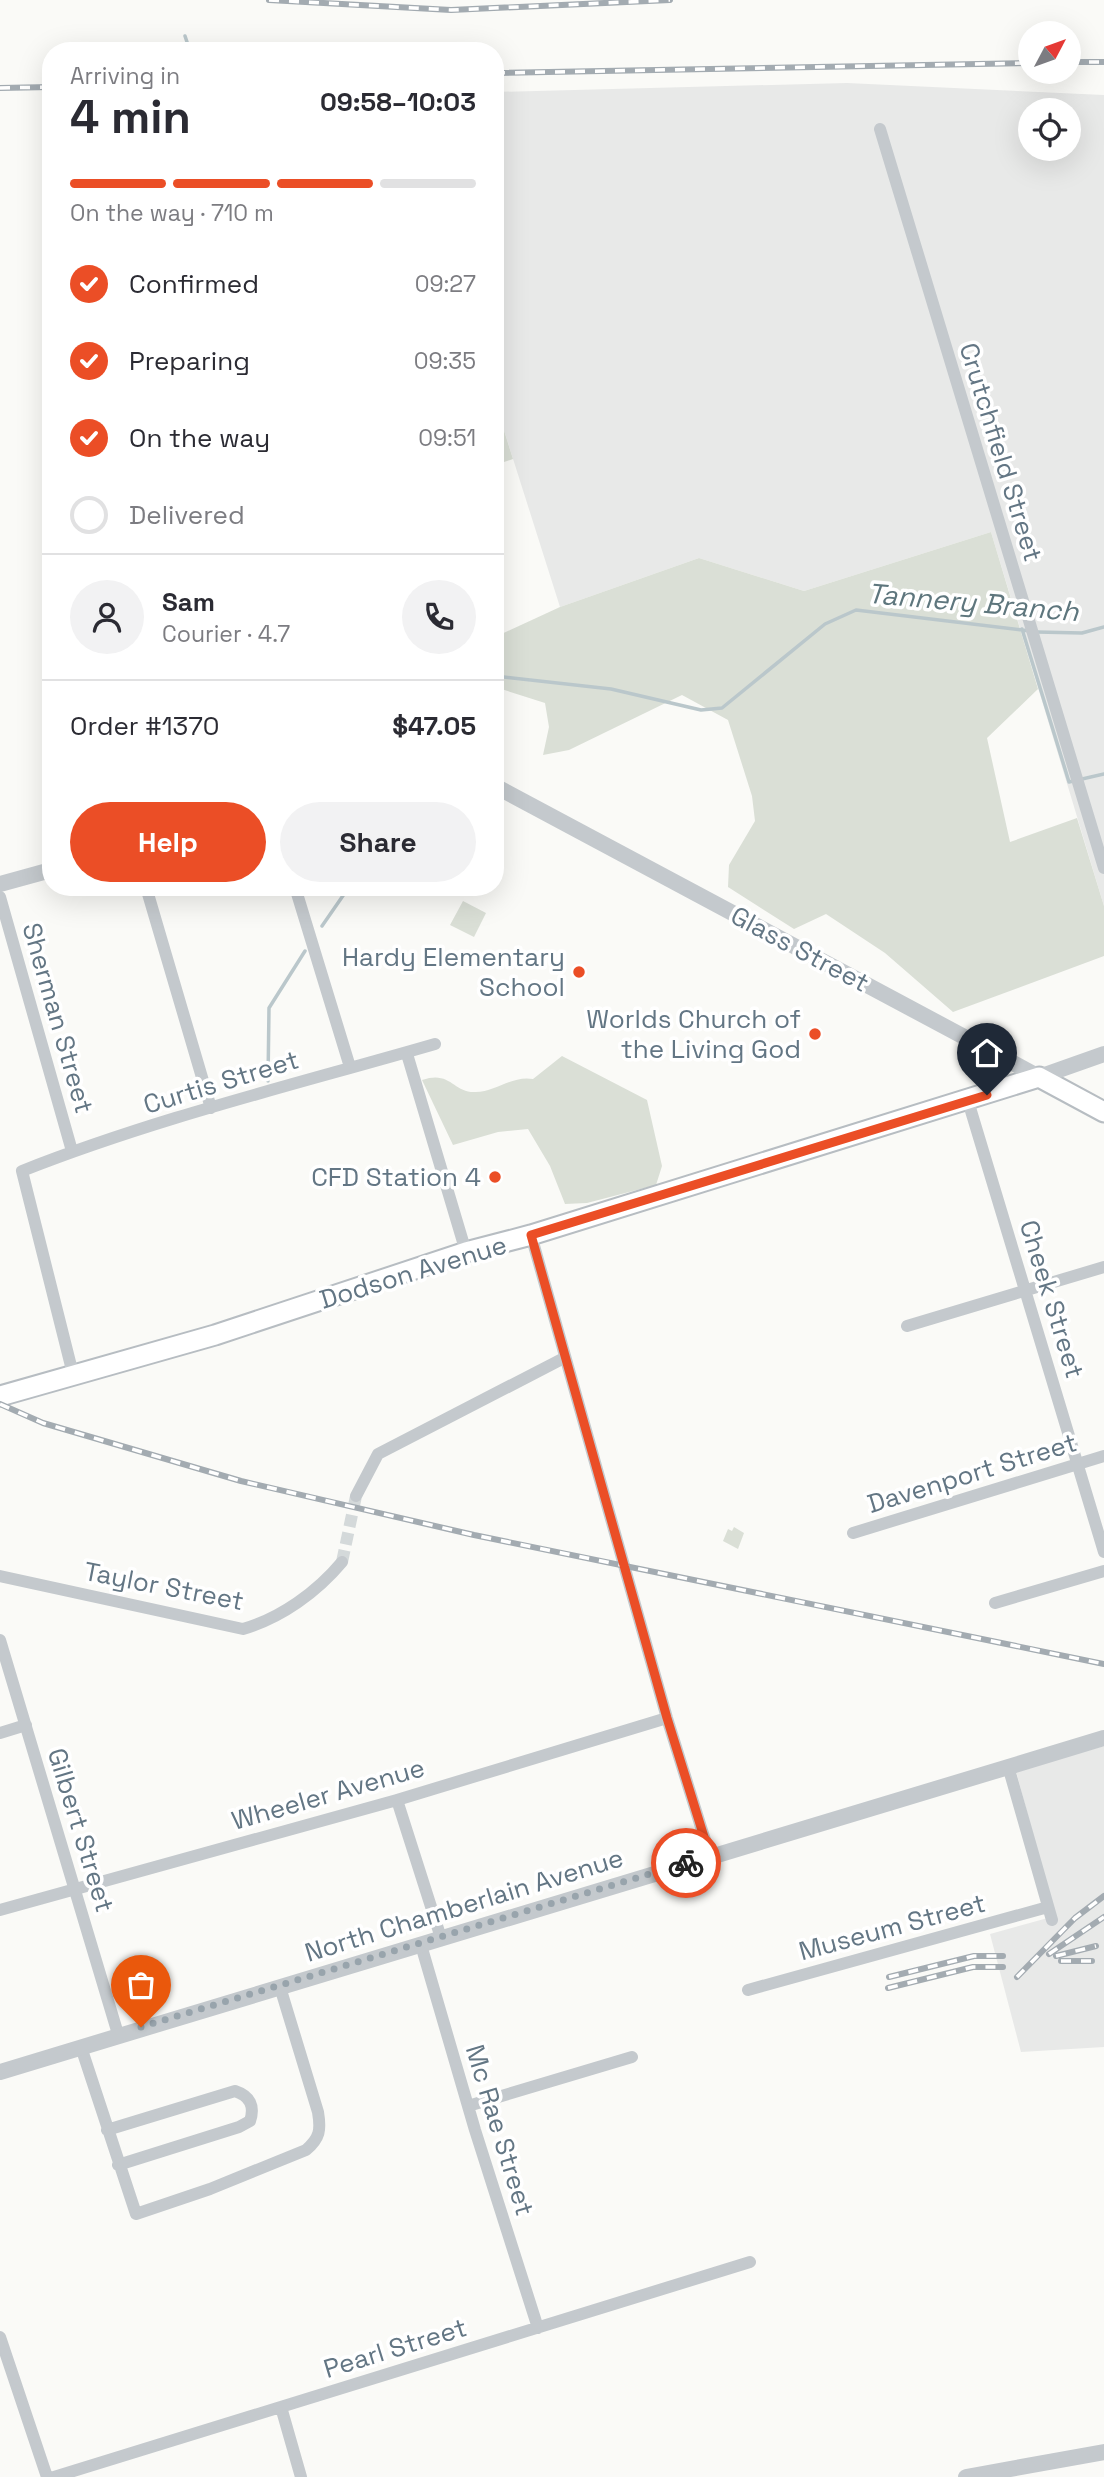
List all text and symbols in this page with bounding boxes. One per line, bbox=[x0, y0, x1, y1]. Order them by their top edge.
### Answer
north arrow bbox=[1018, 21, 1082, 84]
map controls bbox=[1018, 21, 1081, 161]
text: Arriving in bbox=[70, 61, 180, 91]
text: 09:58–10:03 bbox=[320, 85, 476, 119]
text: 4 min bbox=[70, 88, 191, 146]
button: locate bbox=[1018, 98, 1081, 161]
text: On the way · 710 m bbox=[70, 198, 274, 228]
icon: check bbox=[70, 265, 108, 303]
text: Confirmed bbox=[129, 267, 259, 301]
text: 09:27 bbox=[415, 269, 476, 299]
street label: Crutchfield Street bbox=[952, 339, 1050, 565]
icon: check bbox=[70, 342, 108, 380]
text: Preparing bbox=[129, 344, 250, 378]
text: 09:35 bbox=[414, 346, 476, 376]
icon: check bbox=[70, 419, 108, 457]
text: On the way bbox=[129, 421, 270, 455]
text: 09:51 bbox=[418, 423, 476, 453]
text: Delivered bbox=[129, 498, 245, 532]
water label: Tannery Branch bbox=[866, 575, 1081, 629]
button: person bbox=[70, 580, 144, 654]
button: phone bbox=[402, 580, 476, 654]
text: Sam bbox=[162, 585, 215, 619]
text: Courier · 4.7 bbox=[162, 619, 290, 649]
text: Order #1370 bbox=[70, 709, 219, 743]
text: $47.05 bbox=[392, 709, 476, 743]
button: Help bbox=[70, 802, 266, 882]
button: Share bbox=[280, 802, 476, 882]
street label: Glass Street bbox=[725, 898, 875, 1000]
street label: Sherman Street bbox=[15, 919, 101, 1117]
place label: Hardy Elementary School bbox=[342, 940, 565, 1004]
marker: Hardy Elementary School bbox=[571, 964, 587, 980]
place label: Worlds Church of the Living God bbox=[586, 1002, 801, 1066]
pin bbox=[957, 1023, 1017, 1095]
marker: Worlds Church of the Living God bbox=[807, 1026, 823, 1042]
icon: home bbox=[968, 1034, 1006, 1072]
street label: Curtis Street bbox=[139, 1042, 303, 1122]
place label: CFD Station 4 bbox=[311, 1160, 481, 1194]
marker: CFD Station 4 bbox=[487, 1169, 503, 1185]
street label: Cheek Street bbox=[1012, 1216, 1092, 1382]
street label: Dodson Avenue bbox=[315, 1227, 511, 1317]
street label: Davenport Street bbox=[863, 1425, 1081, 1521]
street label: Taylor Street bbox=[81, 1554, 247, 1618]
street label: Gilbert Street bbox=[40, 1744, 122, 1916]
street label: Wheeler Avenue bbox=[228, 1750, 428, 1838]
courier bbox=[651, 1828, 721, 1898]
street label: North Chamberlain Avenue bbox=[301, 1840, 627, 1970]
icon: bike bbox=[667, 1844, 705, 1882]
street label: Museum Street bbox=[795, 1886, 989, 1968]
pin bbox=[111, 1955, 171, 2027]
icon: bag bbox=[122, 1966, 160, 2004]
street label: Mc Rae Street bbox=[458, 2040, 542, 2220]
street label: Pearl Street bbox=[319, 2310, 471, 2386]

